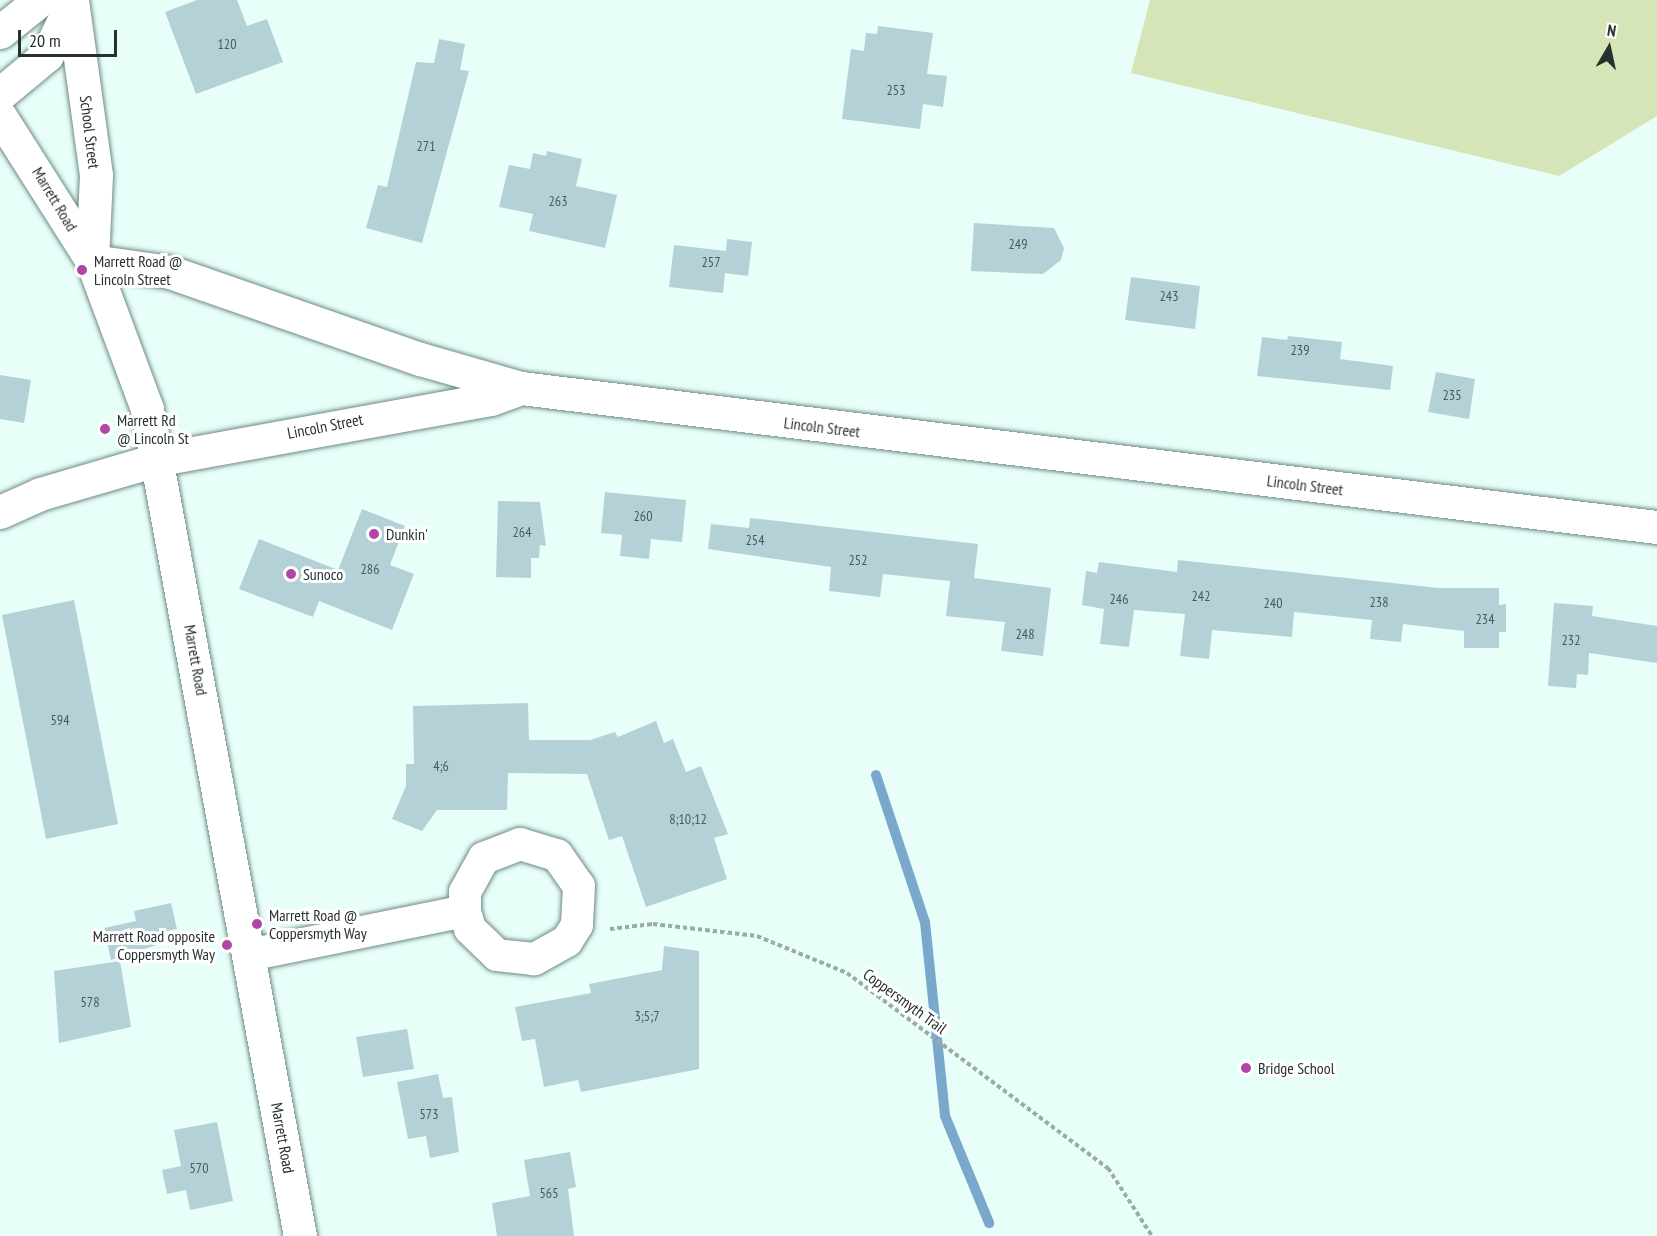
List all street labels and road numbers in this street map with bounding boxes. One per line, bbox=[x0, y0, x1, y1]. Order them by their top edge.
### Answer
street label: School Street bbox=[76, 94, 104, 170]
street label: Marrett Road bbox=[28, 163, 82, 235]
street label: Lincoln Street bbox=[286, 409, 364, 443]
street label: Lincoln Street bbox=[783, 413, 861, 441]
street label: Lincoln Street bbox=[1266, 471, 1344, 499]
street label: Marrett Road bbox=[180, 623, 212, 697]
street label: Coppersmyth Trail bbox=[859, 964, 951, 1038]
street label: Marrett Road bbox=[267, 1101, 299, 1175]

